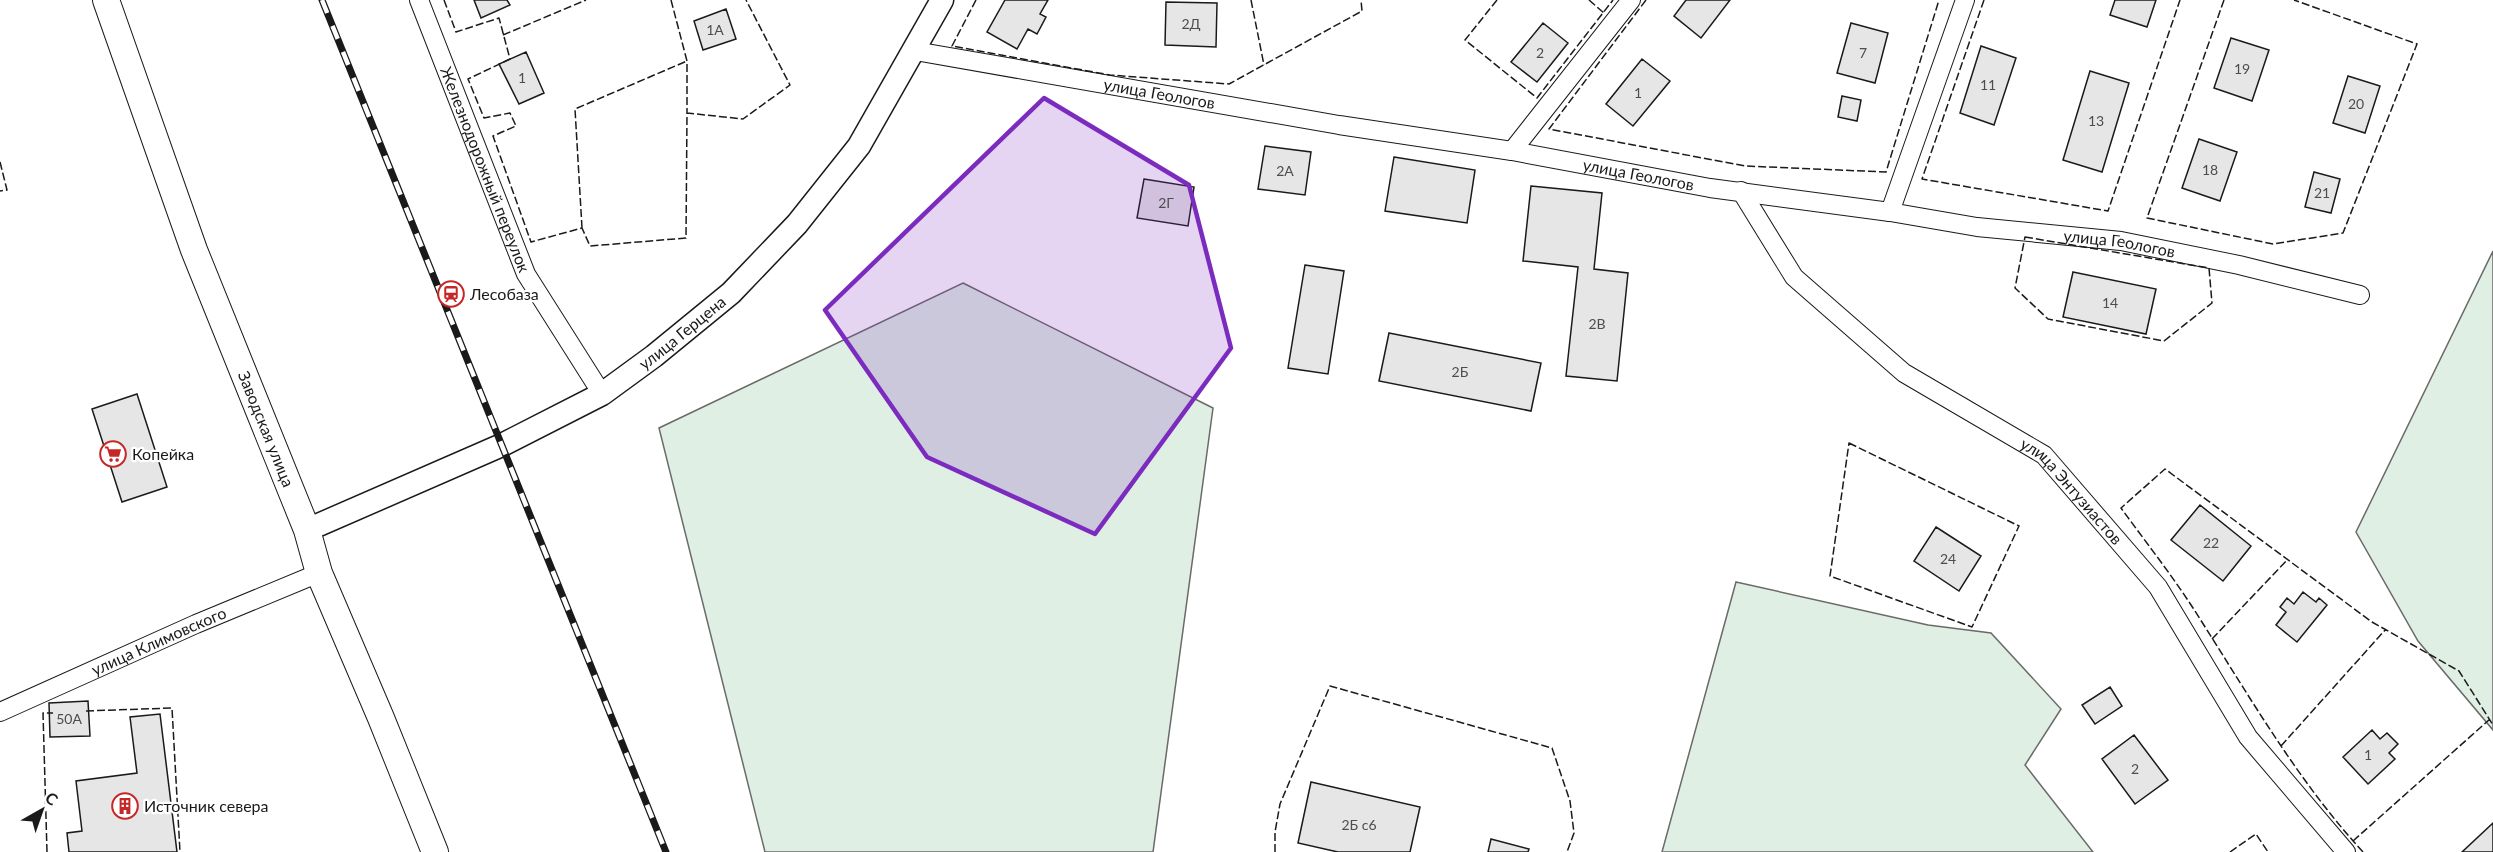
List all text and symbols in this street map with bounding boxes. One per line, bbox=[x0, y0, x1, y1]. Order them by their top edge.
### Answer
house number: 2Д bbox=[1181, 15, 1201, 32]
house number: 1А bbox=[706, 21, 724, 38]
house number: 2 bbox=[1536, 44, 1544, 61]
house number: 7 bbox=[1859, 44, 1867, 61]
house number: 19 bbox=[2234, 60, 2250, 77]
street label: Железнодорожный переулок bbox=[437, 64, 535, 276]
house number: 1 bbox=[518, 69, 526, 86]
street label: улица Геологов bbox=[1102, 74, 1217, 112]
house number: 11 bbox=[1980, 76, 1996, 93]
house number: 1 bbox=[1634, 84, 1642, 101]
house number: 20 bbox=[2348, 95, 2364, 112]
house number: 13 bbox=[2088, 112, 2104, 129]
street label: улица Геологов bbox=[1581, 154, 1696, 194]
house number: 18 bbox=[2202, 161, 2218, 178]
house number: 2А bbox=[1276, 162, 1294, 179]
house number: 21 bbox=[2314, 184, 2330, 201]
house number: 2Г bbox=[1158, 194, 1174, 211]
street label: улица Геологов bbox=[2063, 225, 2177, 261]
station icon: Лесобаза bbox=[436, 279, 466, 309]
place label: Лесобаза bbox=[469, 284, 539, 303]
street label: улица Герцена bbox=[635, 291, 729, 373]
house number: 14 bbox=[2102, 294, 2118, 311]
house number: 2В bbox=[1588, 315, 1606, 332]
house number: 2Б bbox=[1452, 363, 1469, 380]
street label: Заводская улица bbox=[235, 368, 299, 489]
street label: улица Энтузиастов bbox=[2017, 433, 2127, 548]
supermarket icon: Копейка bbox=[98, 439, 128, 469]
place label: Копейка bbox=[132, 444, 194, 463]
house number: 22 bbox=[2203, 534, 2219, 551]
house number: 24 bbox=[1940, 550, 1956, 567]
street label: улица Климовского bbox=[88, 603, 229, 679]
house number: 50А bbox=[56, 710, 82, 727]
house number: 1 bbox=[2364, 746, 2372, 763]
house number: 2 bbox=[2131, 760, 2139, 777]
north arrow bbox=[12, 780, 72, 840]
text: С bbox=[42, 787, 62, 809]
building icon: Источник севера bbox=[110, 791, 140, 821]
place label: Источник севера bbox=[144, 796, 269, 815]
house number: 2Б с6 bbox=[1341, 816, 1377, 833]

